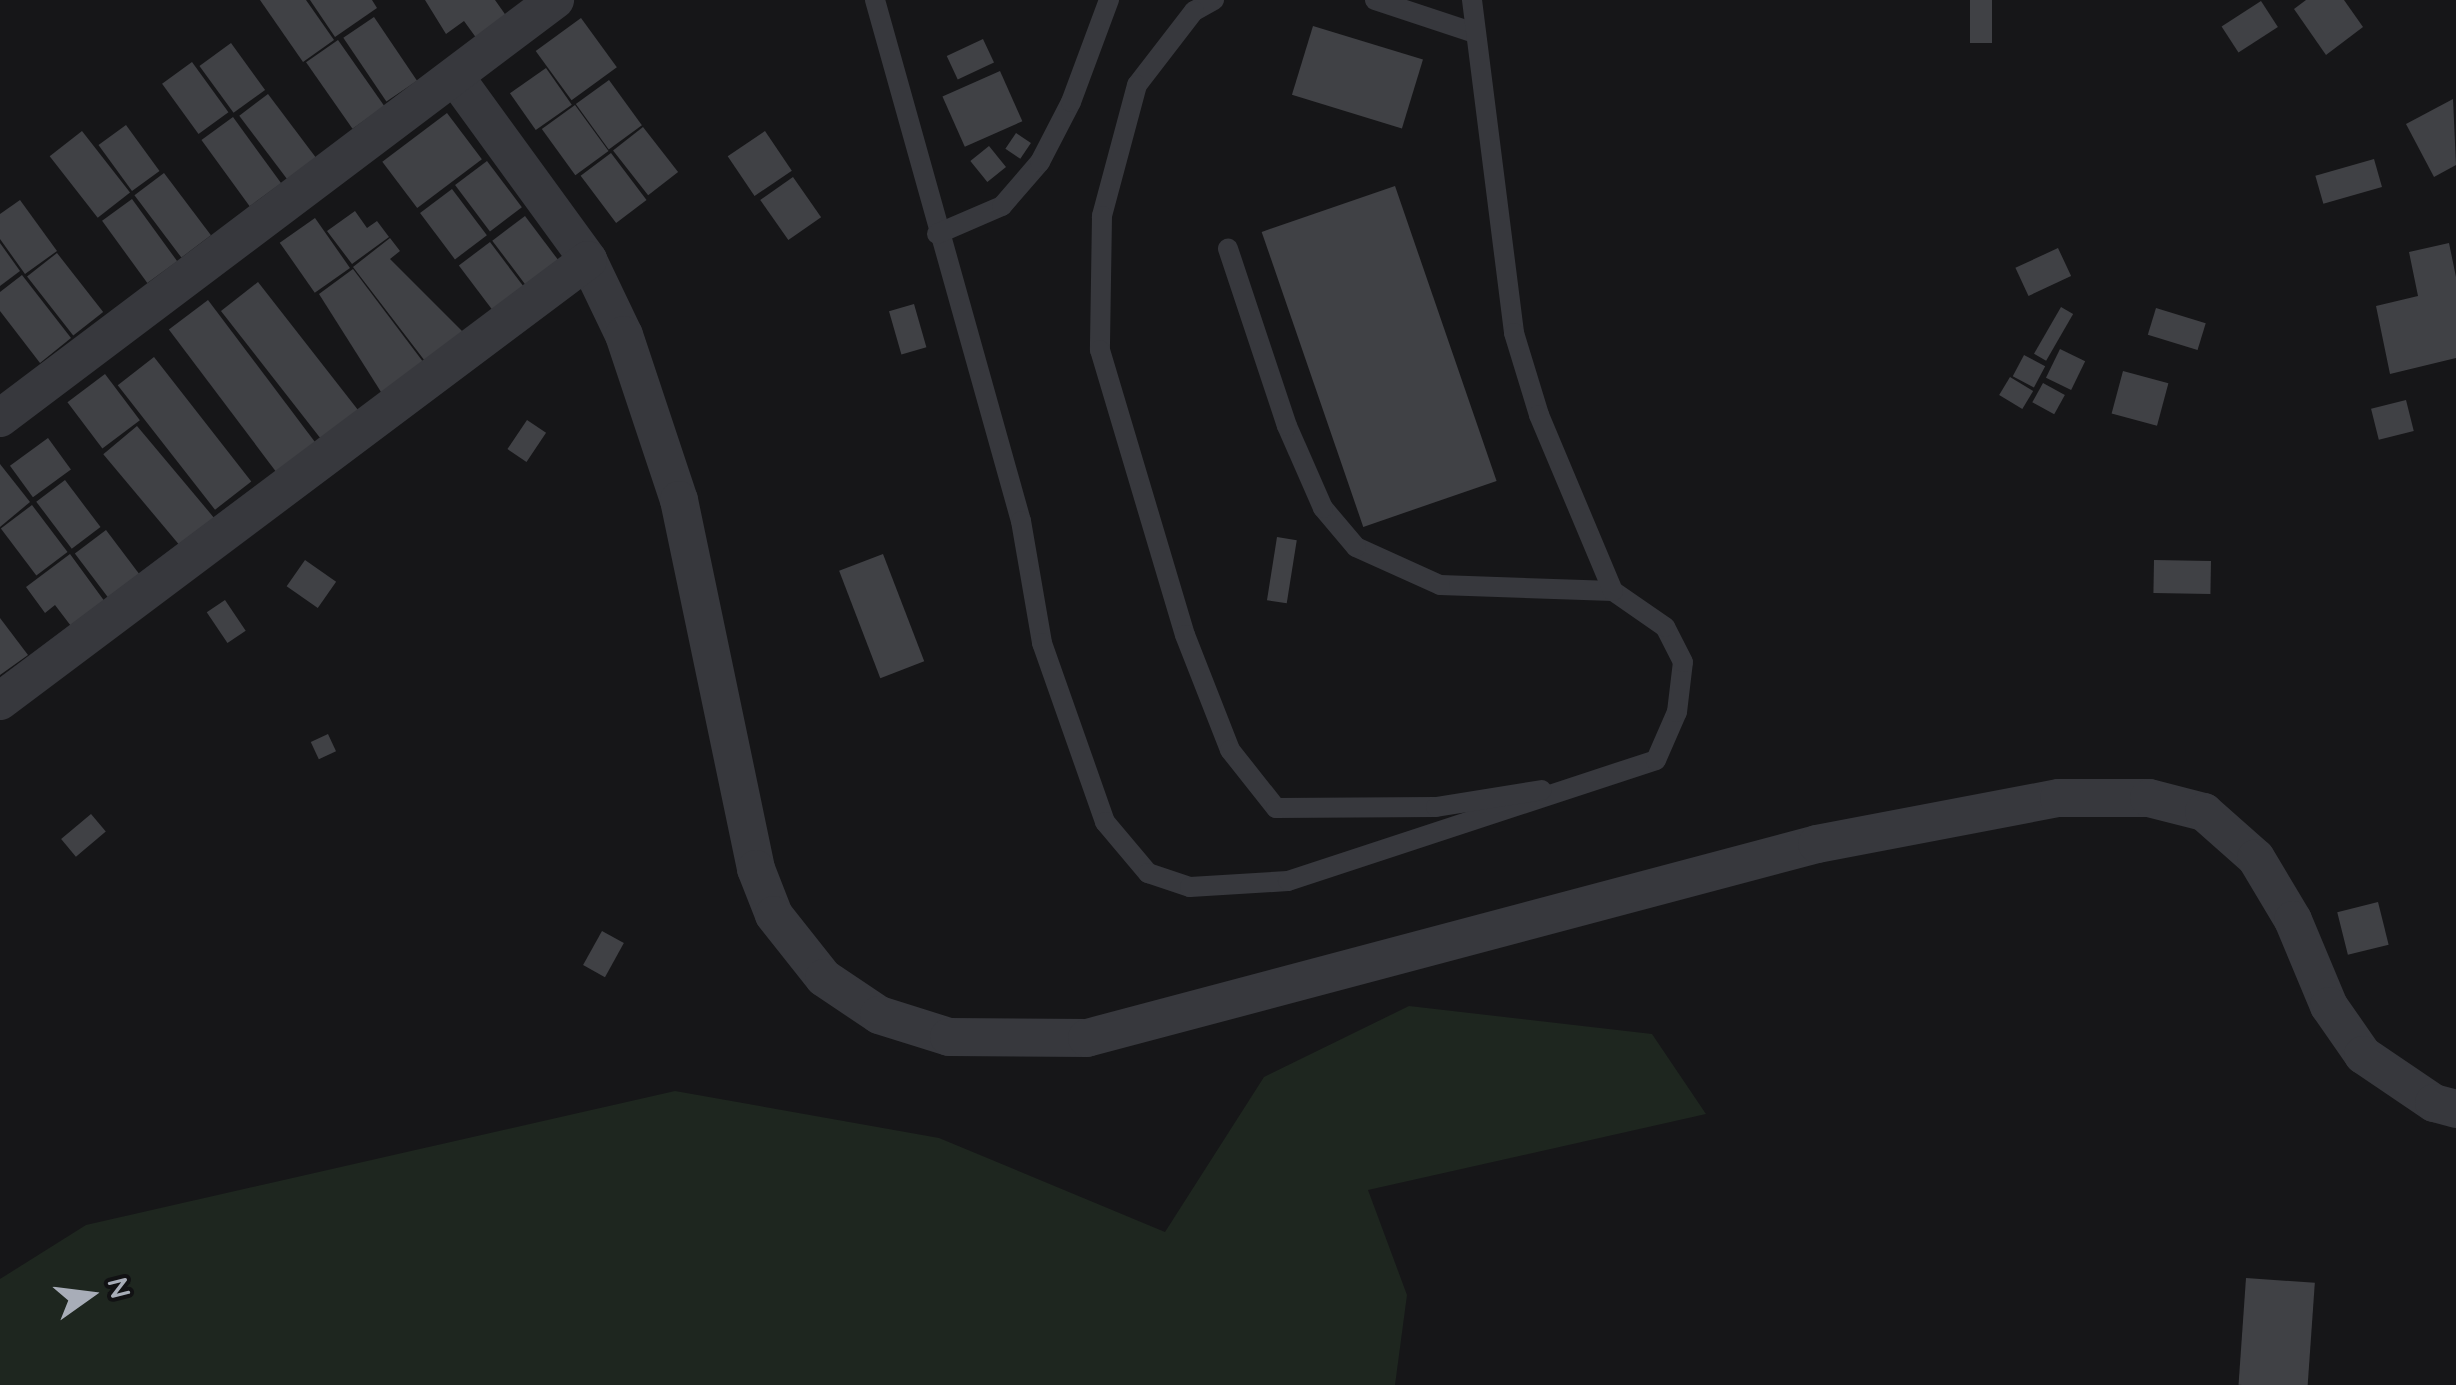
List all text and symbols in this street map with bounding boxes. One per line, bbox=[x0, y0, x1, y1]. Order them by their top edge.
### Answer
north arrow bbox=[40, 1245, 140, 1345]
text: N bbox=[100, 1273, 139, 1302]

